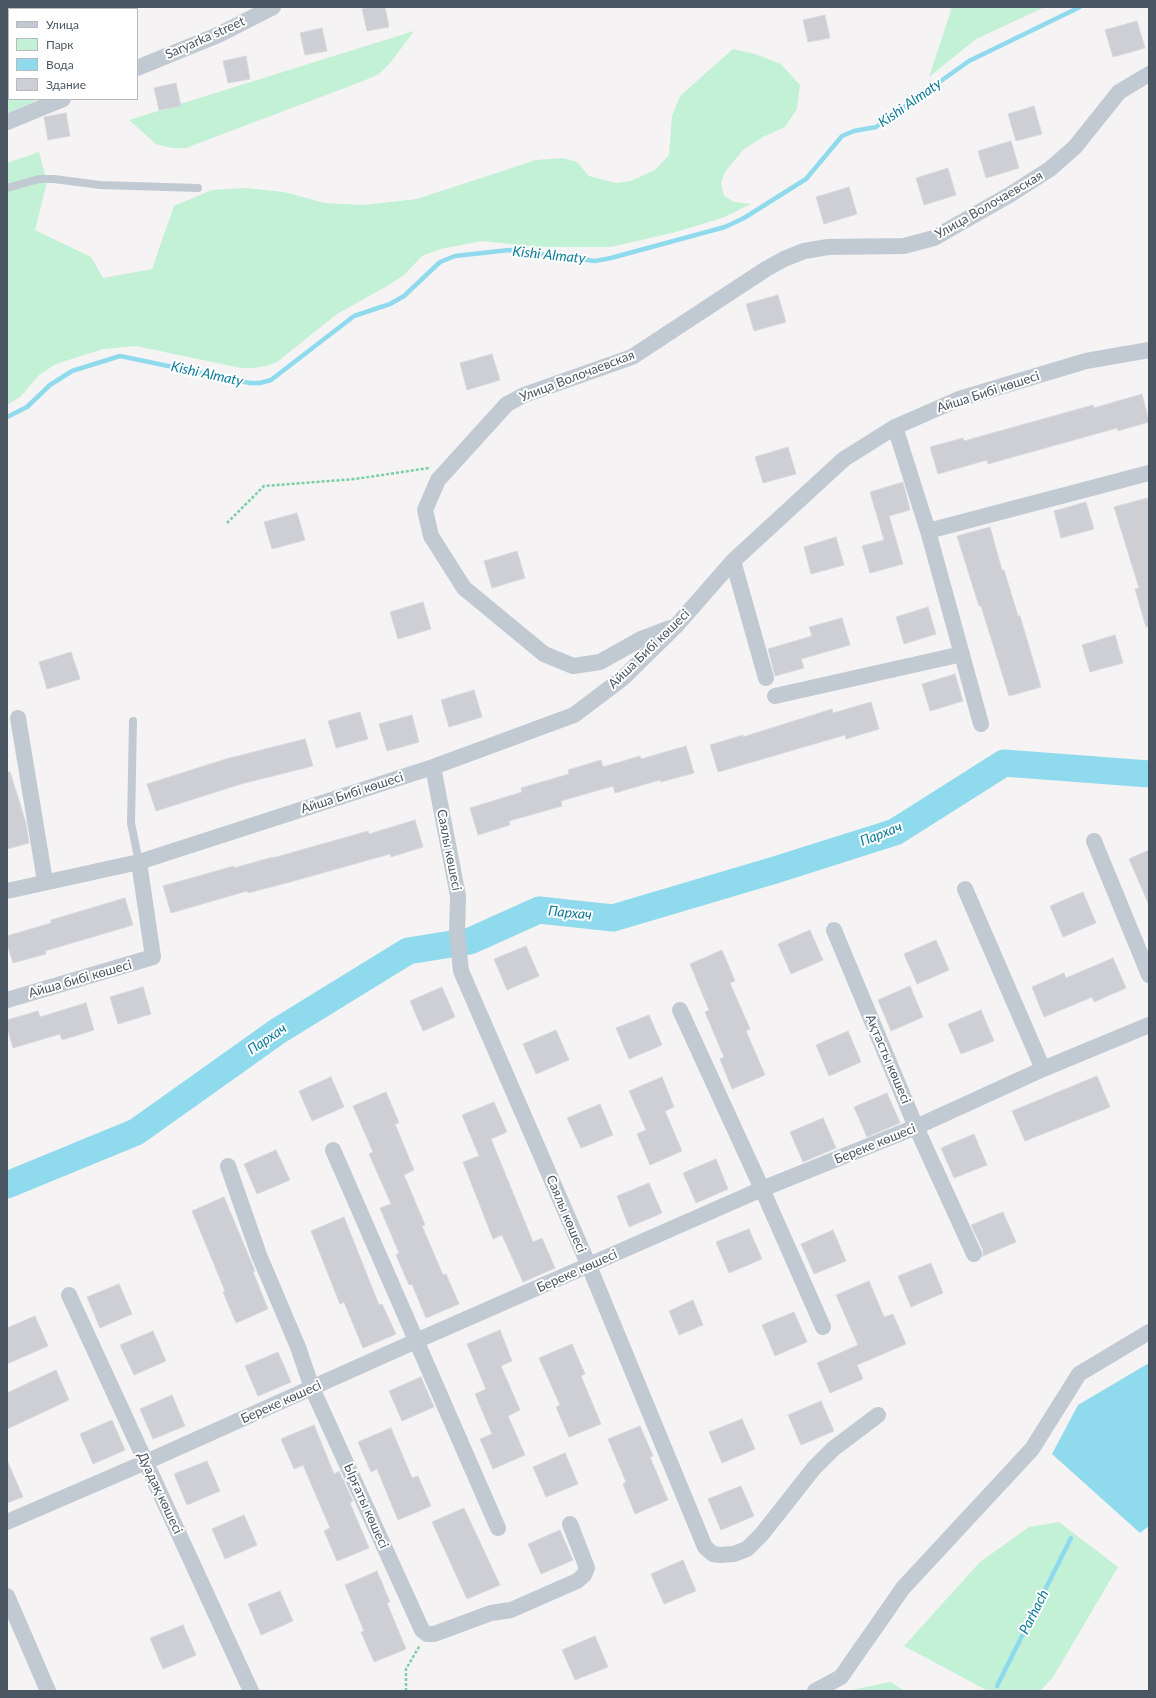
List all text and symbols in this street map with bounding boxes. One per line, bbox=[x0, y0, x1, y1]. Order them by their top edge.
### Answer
legend bbox=[8, 8, 138, 100]
street label: Saryarka street bbox=[163, 14, 247, 62]
text: Улица bbox=[46, 17, 79, 32]
text: Парк bbox=[46, 37, 74, 52]
text: Вода bbox=[46, 57, 74, 72]
water label: Kіshі Almaty bbox=[875, 75, 945, 131]
text: Здание bbox=[46, 77, 86, 92]
street label: Улица Волочаевская bbox=[932, 168, 1046, 242]
water label: Kіshі Almaty bbox=[512, 243, 586, 267]
street label: Улица Волочаевская bbox=[517, 347, 637, 405]
water label: Kіshі Almaty bbox=[169, 358, 245, 390]
street label: Айша Бибі көшесі bbox=[935, 368, 1041, 416]
street label: Айша Бибі көшесі bbox=[605, 606, 693, 692]
street label: Айша Бибі көшесі bbox=[299, 769, 405, 817]
street label: Саялы көшесі bbox=[433, 808, 465, 892]
water label: Пархач bbox=[858, 818, 904, 850]
water label: Пархач bbox=[547, 902, 593, 924]
street label: Айша бибі көшесі bbox=[27, 957, 133, 1001]
street label: Ақтасты көшесі bbox=[862, 1012, 914, 1106]
water label: Пархач bbox=[244, 1020, 290, 1058]
street label: Береке көшесі bbox=[832, 1121, 918, 1167]
street label: Саялы көшесі bbox=[543, 1173, 589, 1255]
street label: Береке көшесі bbox=[534, 1246, 620, 1296]
street label: Береке көшесі bbox=[238, 1377, 324, 1427]
street label: Дуадақ көшесі bbox=[134, 1450, 186, 1536]
street label: Ырғаты көшесі bbox=[340, 1461, 392, 1551]
water label: Parhach bbox=[1016, 1587, 1052, 1637]

